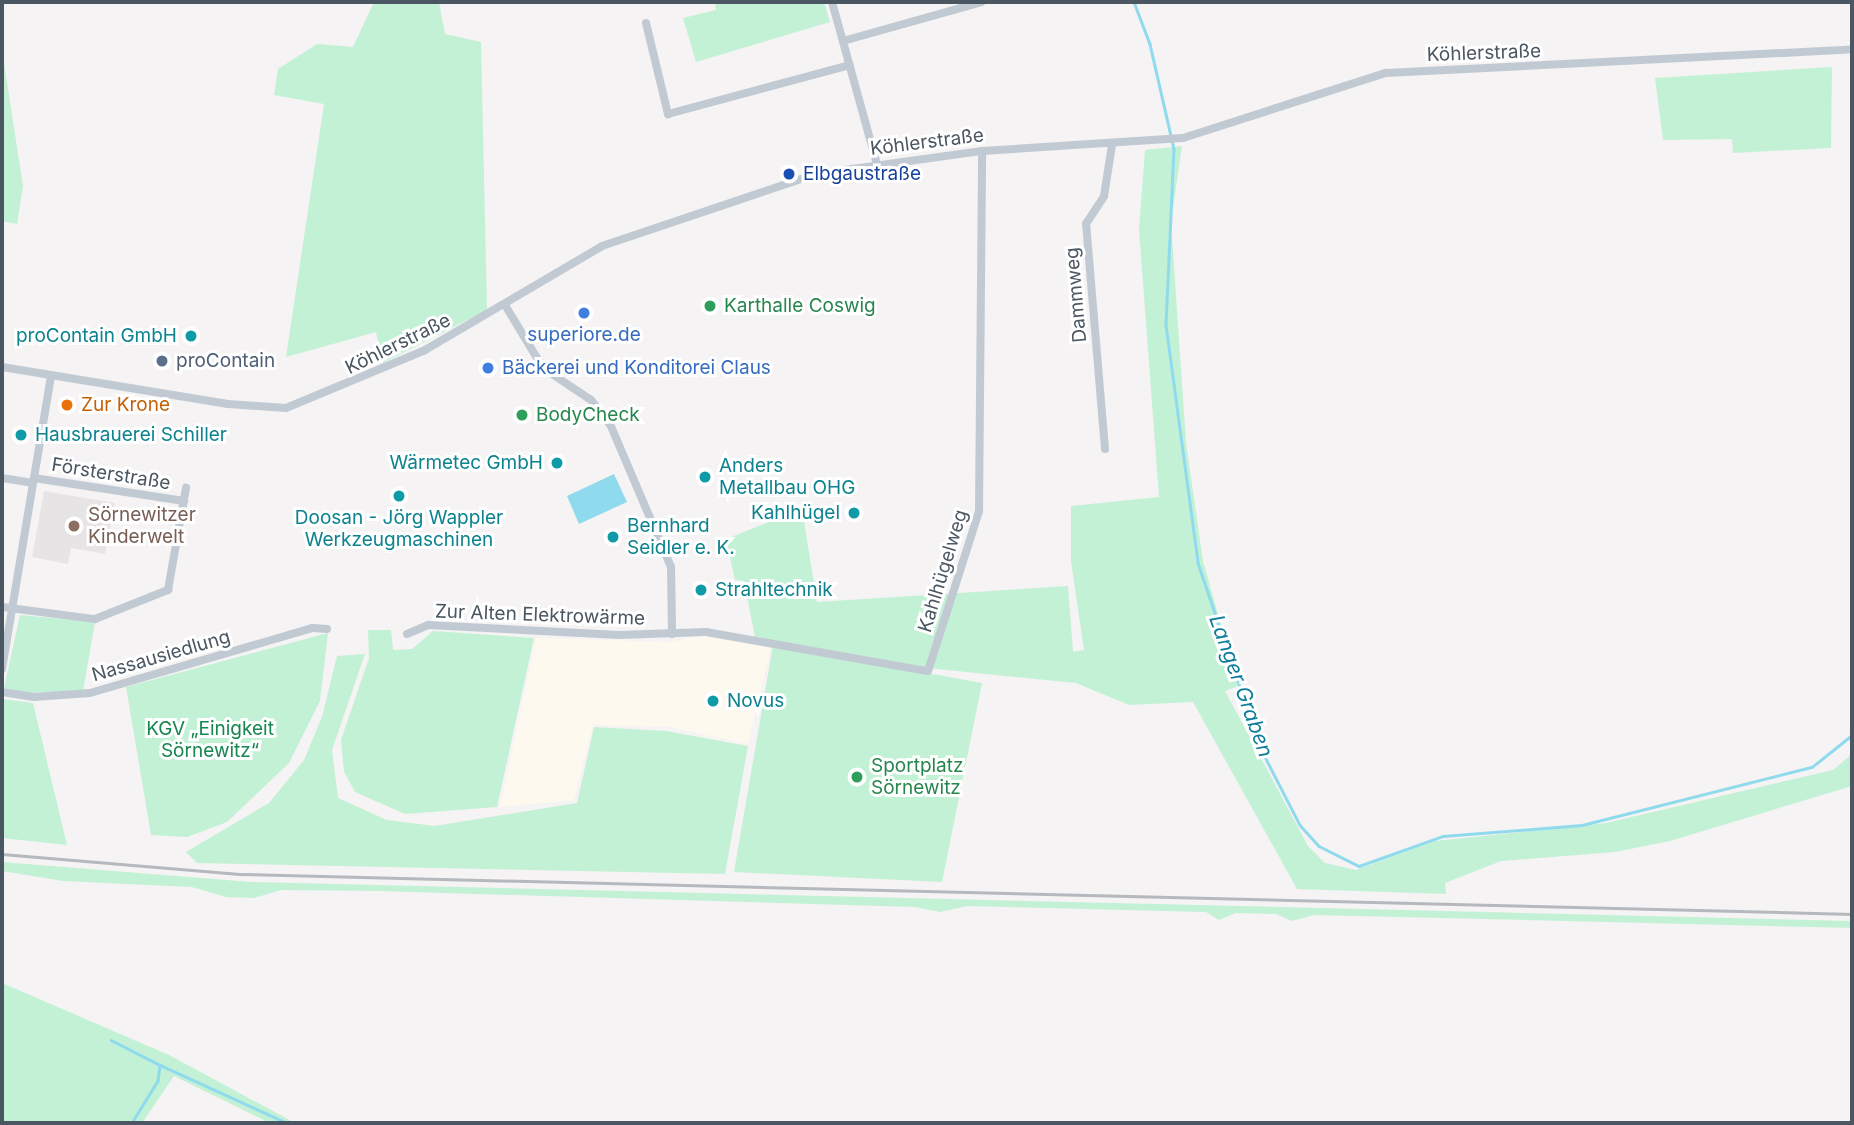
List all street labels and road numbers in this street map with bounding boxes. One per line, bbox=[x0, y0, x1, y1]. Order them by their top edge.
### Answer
street label: Köhlerstraße bbox=[1426, 40, 1542, 66]
street label: Köhlerstraße bbox=[869, 124, 985, 160]
street label: Dammweg bbox=[1060, 246, 1092, 344]
street label: Köhlerstraße bbox=[342, 309, 454, 379]
street label: Försterstraße bbox=[50, 453, 172, 495]
street label: Kahlhügelweg bbox=[914, 507, 972, 635]
street label: Zur Alten Elektrowärme bbox=[434, 600, 646, 630]
street label: Nassausiedlung bbox=[89, 625, 233, 687]

